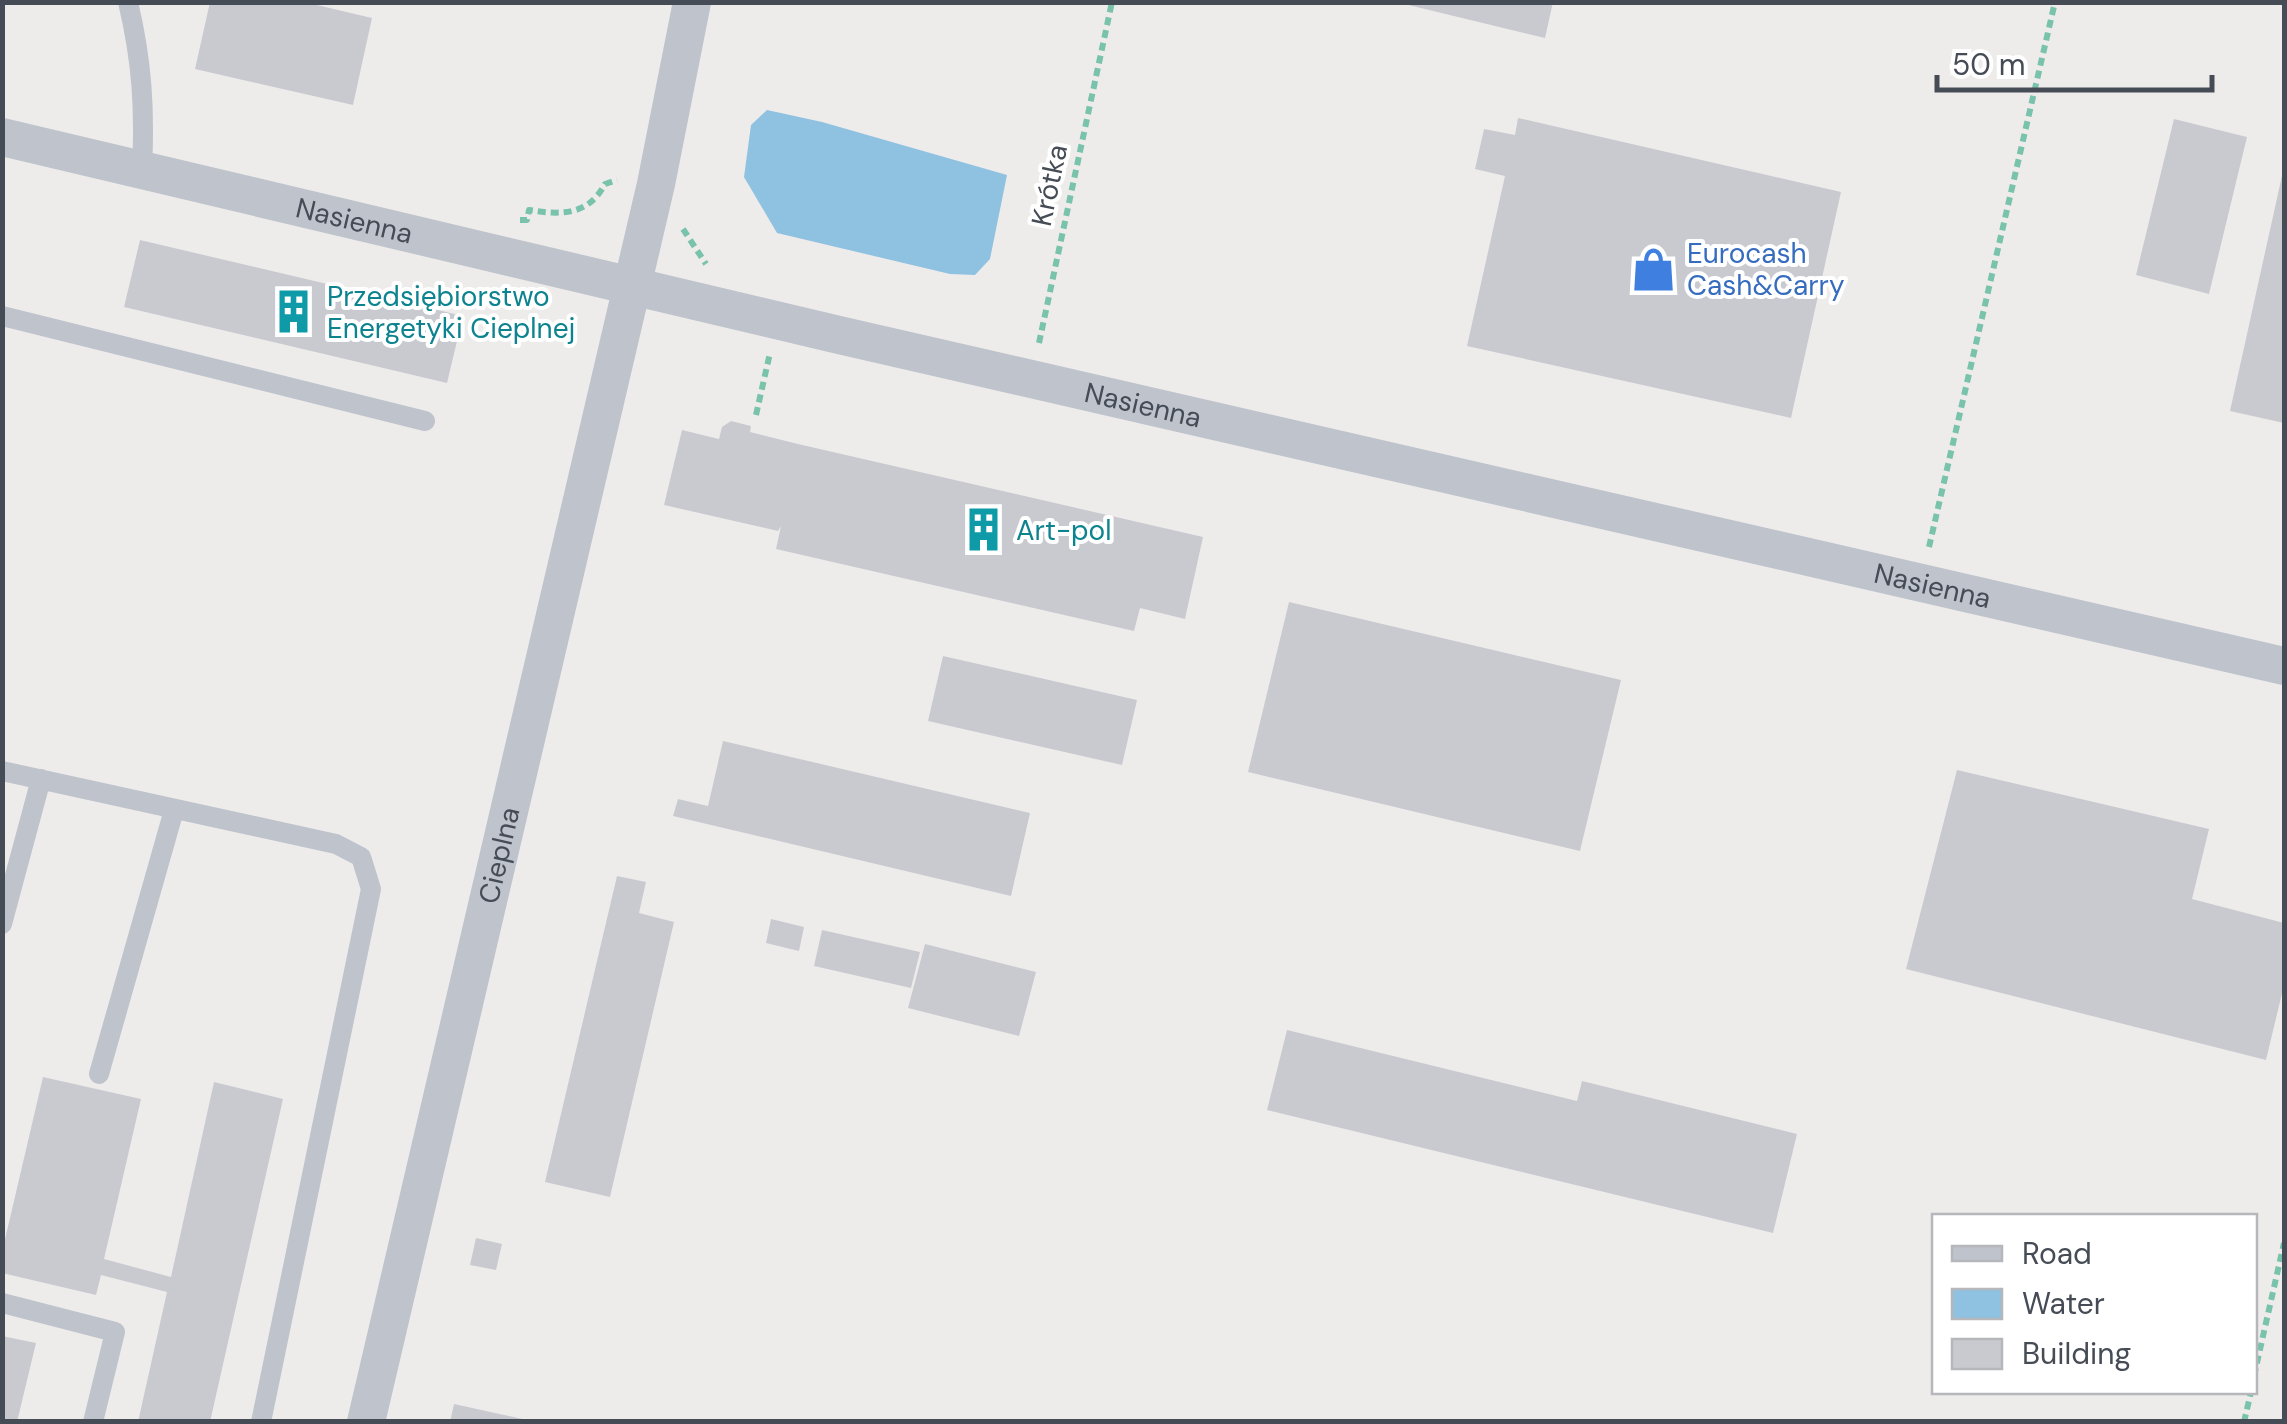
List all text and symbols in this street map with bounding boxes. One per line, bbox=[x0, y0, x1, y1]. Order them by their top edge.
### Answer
scale bar bbox=[1937, 30, 2212, 92]
text: 50 m bbox=[1952, 45, 2026, 84]
street label: Krótka bbox=[1023, 141, 1076, 229]
street label: Nasienna bbox=[292, 189, 416, 252]
place label: Eurocash Cash&Carry bbox=[1687, 235, 1845, 304]
shop icon: Eurocash Cash&Carry bbox=[1630, 245, 1678, 293]
place label: Przedsiębiorstwo Energetyki Cieplnej bbox=[327, 278, 575, 347]
building icon: Przedsiębiorstwo Energetyki Cieplnej bbox=[270, 288, 318, 336]
street label: Nasienna bbox=[1081, 374, 1205, 436]
building icon: Art-pol bbox=[959, 506, 1007, 554]
place label: Art-pol bbox=[1016, 512, 1111, 549]
street label: Nasienna bbox=[1870, 555, 1994, 617]
street label: Cieplna bbox=[470, 804, 528, 907]
legend bbox=[1932, 1214, 2257, 1394]
text: Road bbox=[2022, 1234, 2092, 1273]
text: Water bbox=[2022, 1284, 2105, 1323]
text: Building bbox=[2022, 1334, 2131, 1373]

